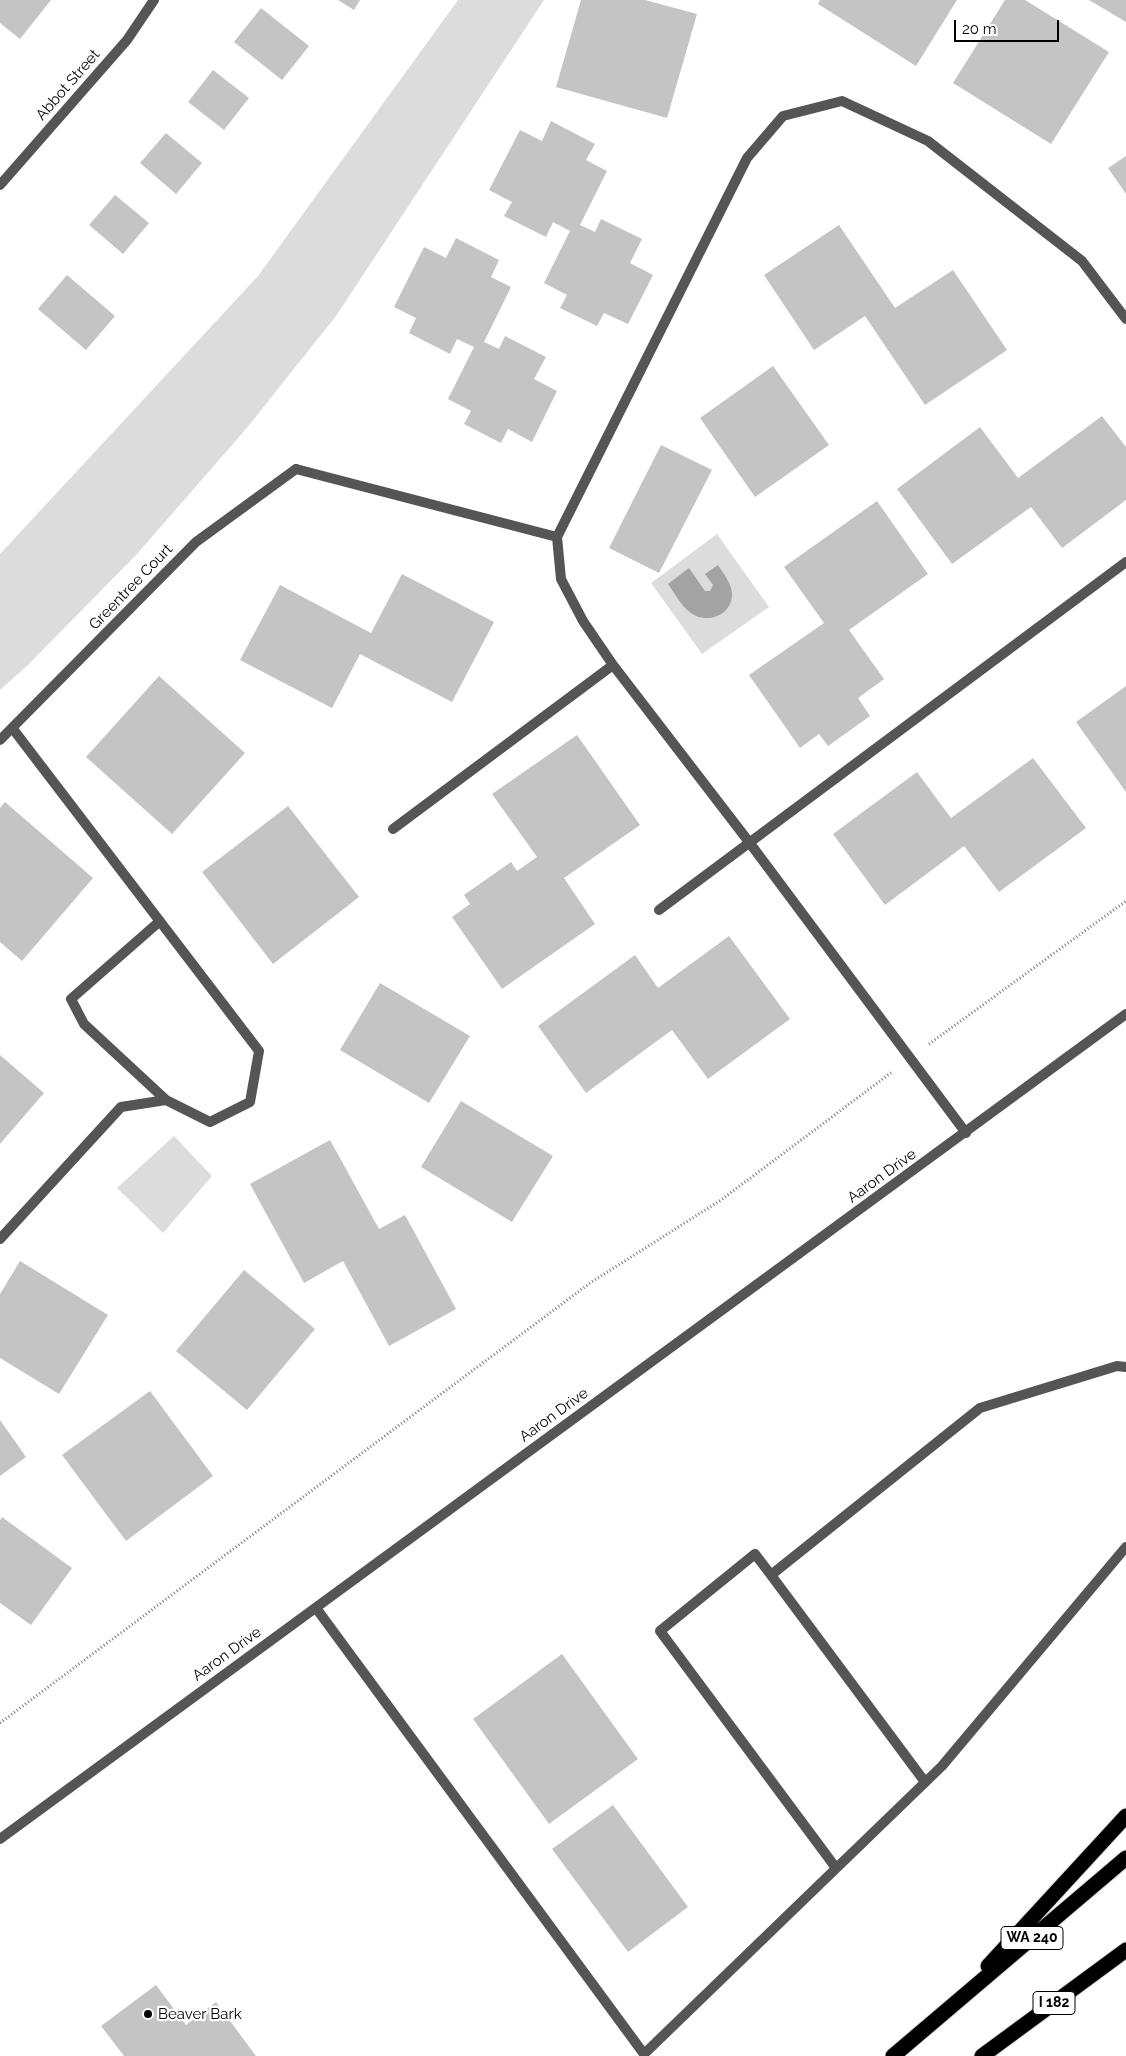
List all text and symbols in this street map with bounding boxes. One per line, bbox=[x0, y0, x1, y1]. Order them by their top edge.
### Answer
scale bar bbox=[956, 10, 1061, 42]
text: 20 m bbox=[962, 20, 997, 38]
street label: Abbot Street bbox=[32, 46, 104, 124]
street label: Greentree Court bbox=[86, 540, 176, 634]
street label: Aaron Drive bbox=[844, 1145, 920, 1207]
street label: Aaron Drive bbox=[516, 1384, 592, 1446]
street label: Aaron Drive bbox=[189, 1623, 265, 1685]
road number: WA 240 bbox=[1001, 1926, 1063, 1950]
road number: I 182 bbox=[1033, 1992, 1075, 2015]
place label: Beaver Bark bbox=[158, 2005, 242, 2023]
marker: Beaver Bark bbox=[142, 2008, 154, 2020]

